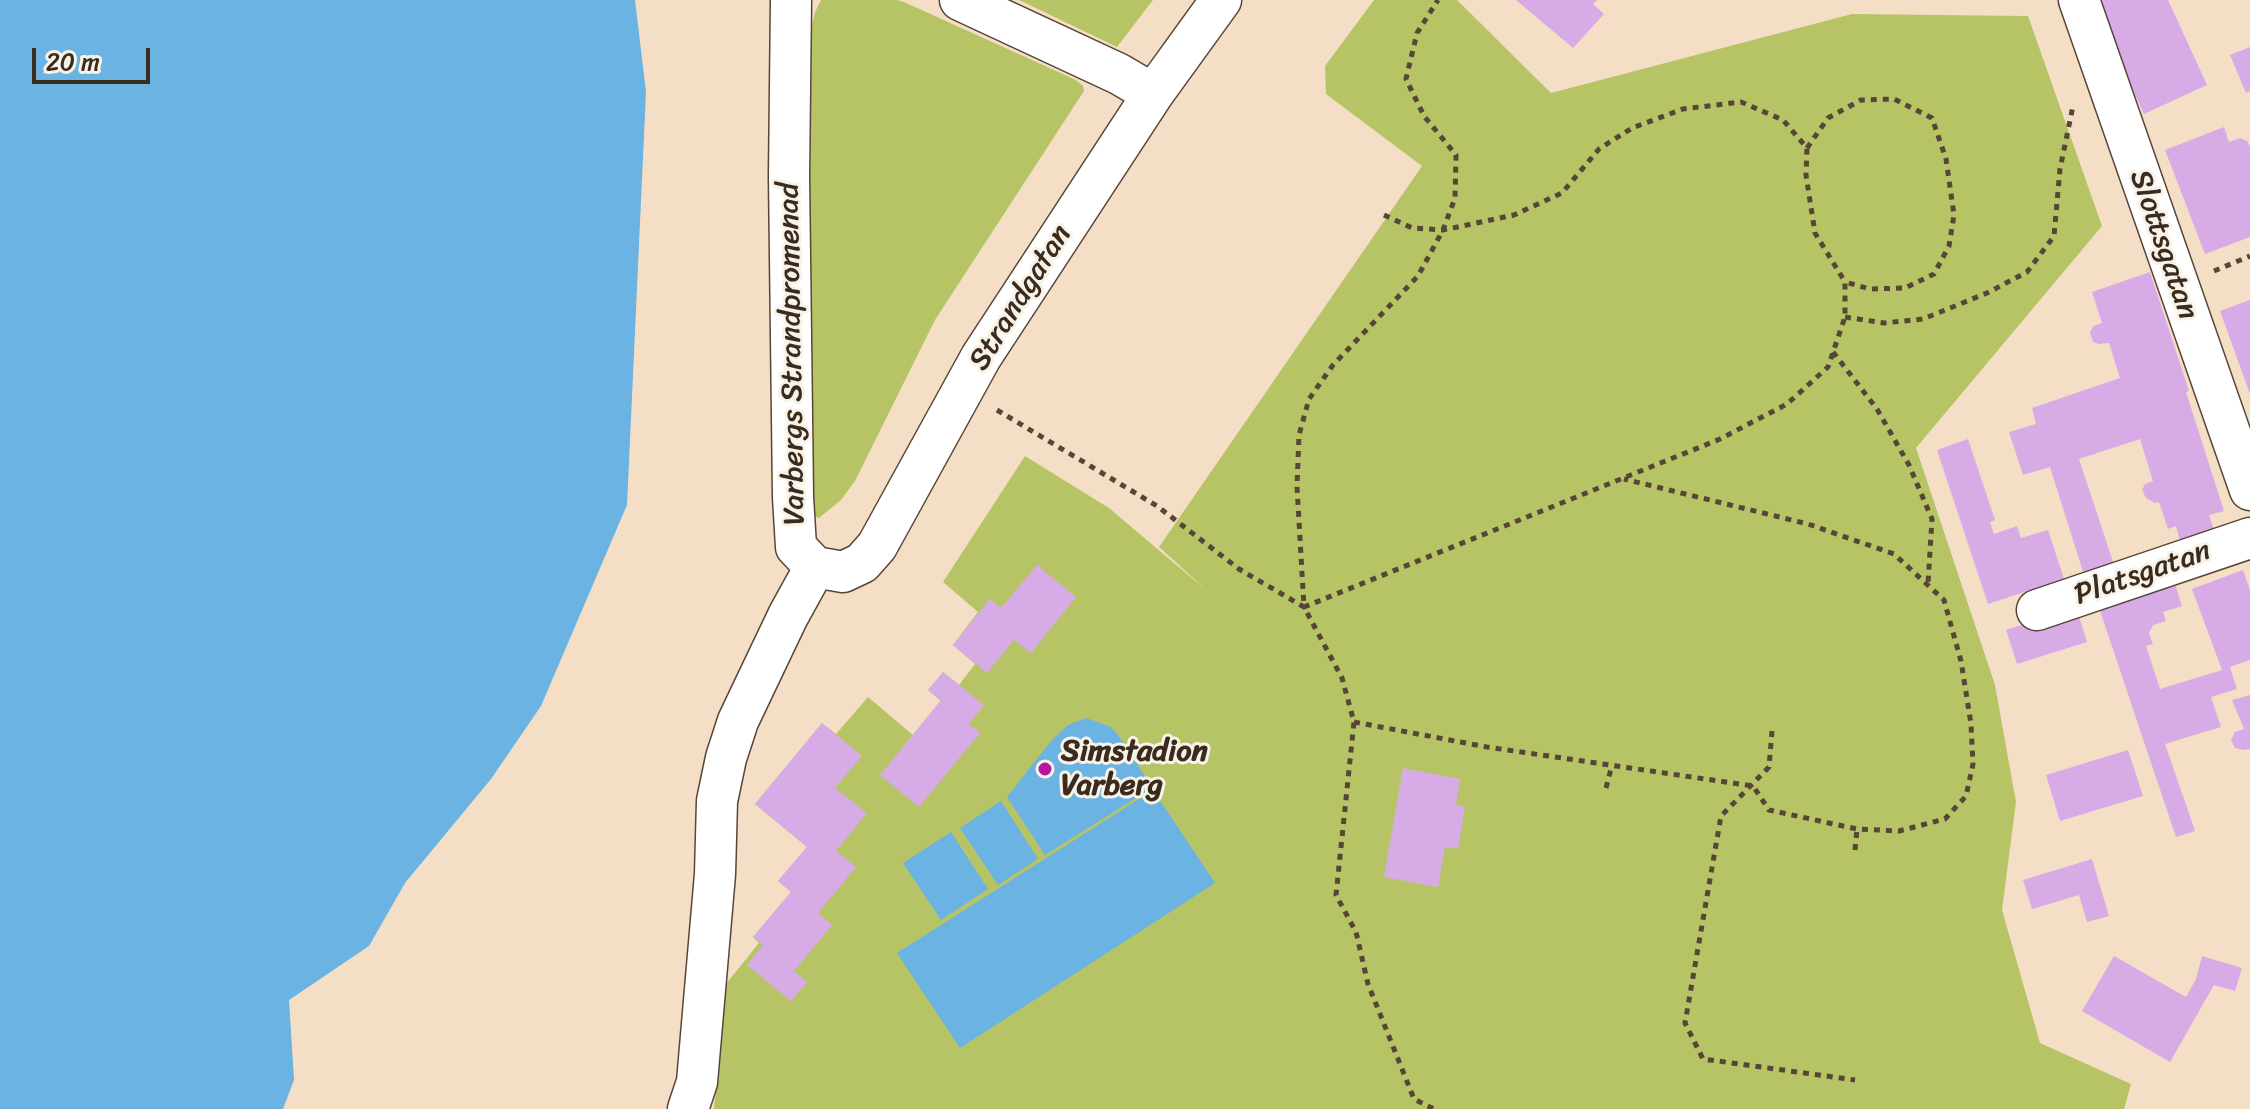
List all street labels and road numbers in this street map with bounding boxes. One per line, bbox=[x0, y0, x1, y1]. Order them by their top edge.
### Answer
street label: Slottsgatan bbox=[2121, 166, 2205, 324]
street label: Varbergs Strandpromenad bbox=[772, 182, 814, 526]
street label: Strandgatan bbox=[962, 219, 1080, 377]
street label: Platsgatan bbox=[2070, 534, 2216, 614]

